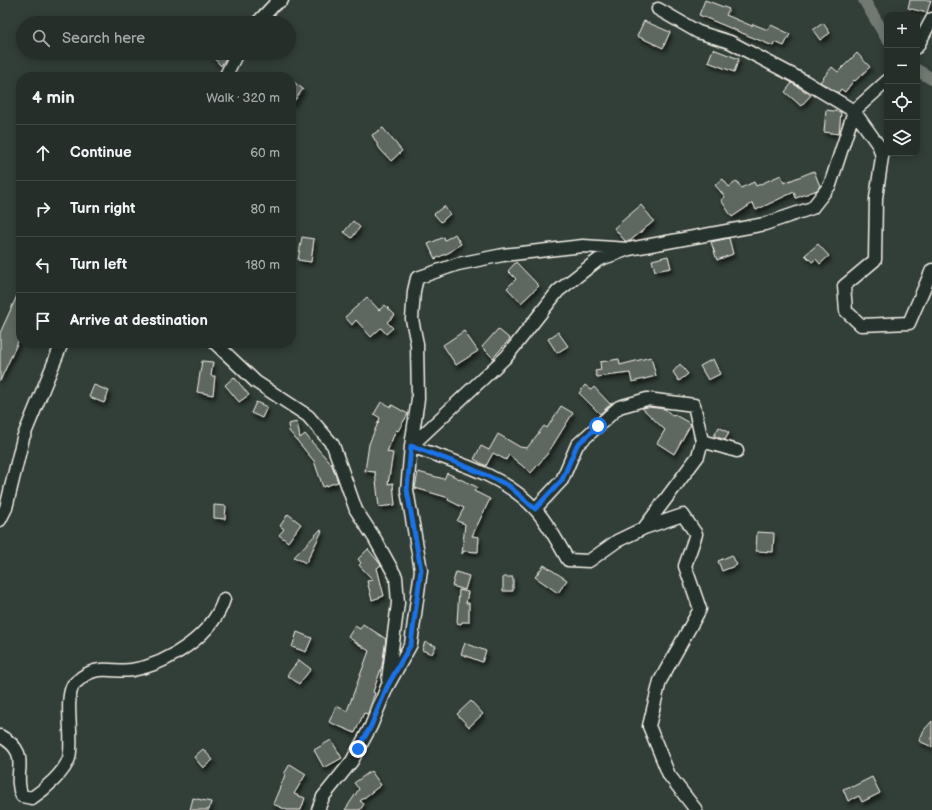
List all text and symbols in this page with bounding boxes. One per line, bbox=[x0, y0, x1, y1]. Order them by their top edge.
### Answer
map controls bbox=[884, 12, 920, 156]
button: + bbox=[884, 12, 920, 48]
search box bbox=[16, 16, 296, 60]
icon: search bbox=[30, 27, 52, 49]
text: Search here bbox=[62, 29, 145, 48]
button: − bbox=[884, 48, 920, 84]
button: locate bbox=[884, 84, 920, 120]
text: 4 min bbox=[32, 88, 75, 108]
text: Walk · 320 m bbox=[206, 90, 280, 106]
button: layers bbox=[884, 120, 920, 156]
icon: ahead bbox=[32, 142, 54, 164]
text: Continue bbox=[70, 143, 132, 162]
text: 60 m bbox=[250, 145, 280, 161]
icon: right bbox=[32, 198, 54, 220]
text: Turn right bbox=[70, 199, 135, 218]
text: 80 m bbox=[251, 201, 280, 217]
icon: left bbox=[32, 254, 54, 276]
text: Turn left bbox=[70, 255, 127, 274]
text: 180 m bbox=[245, 257, 280, 273]
icon: arrive bbox=[32, 310, 54, 332]
text: Arrive at destination bbox=[70, 311, 208, 330]
route start bbox=[589, 417, 607, 435]
route end bbox=[349, 740, 367, 758]

